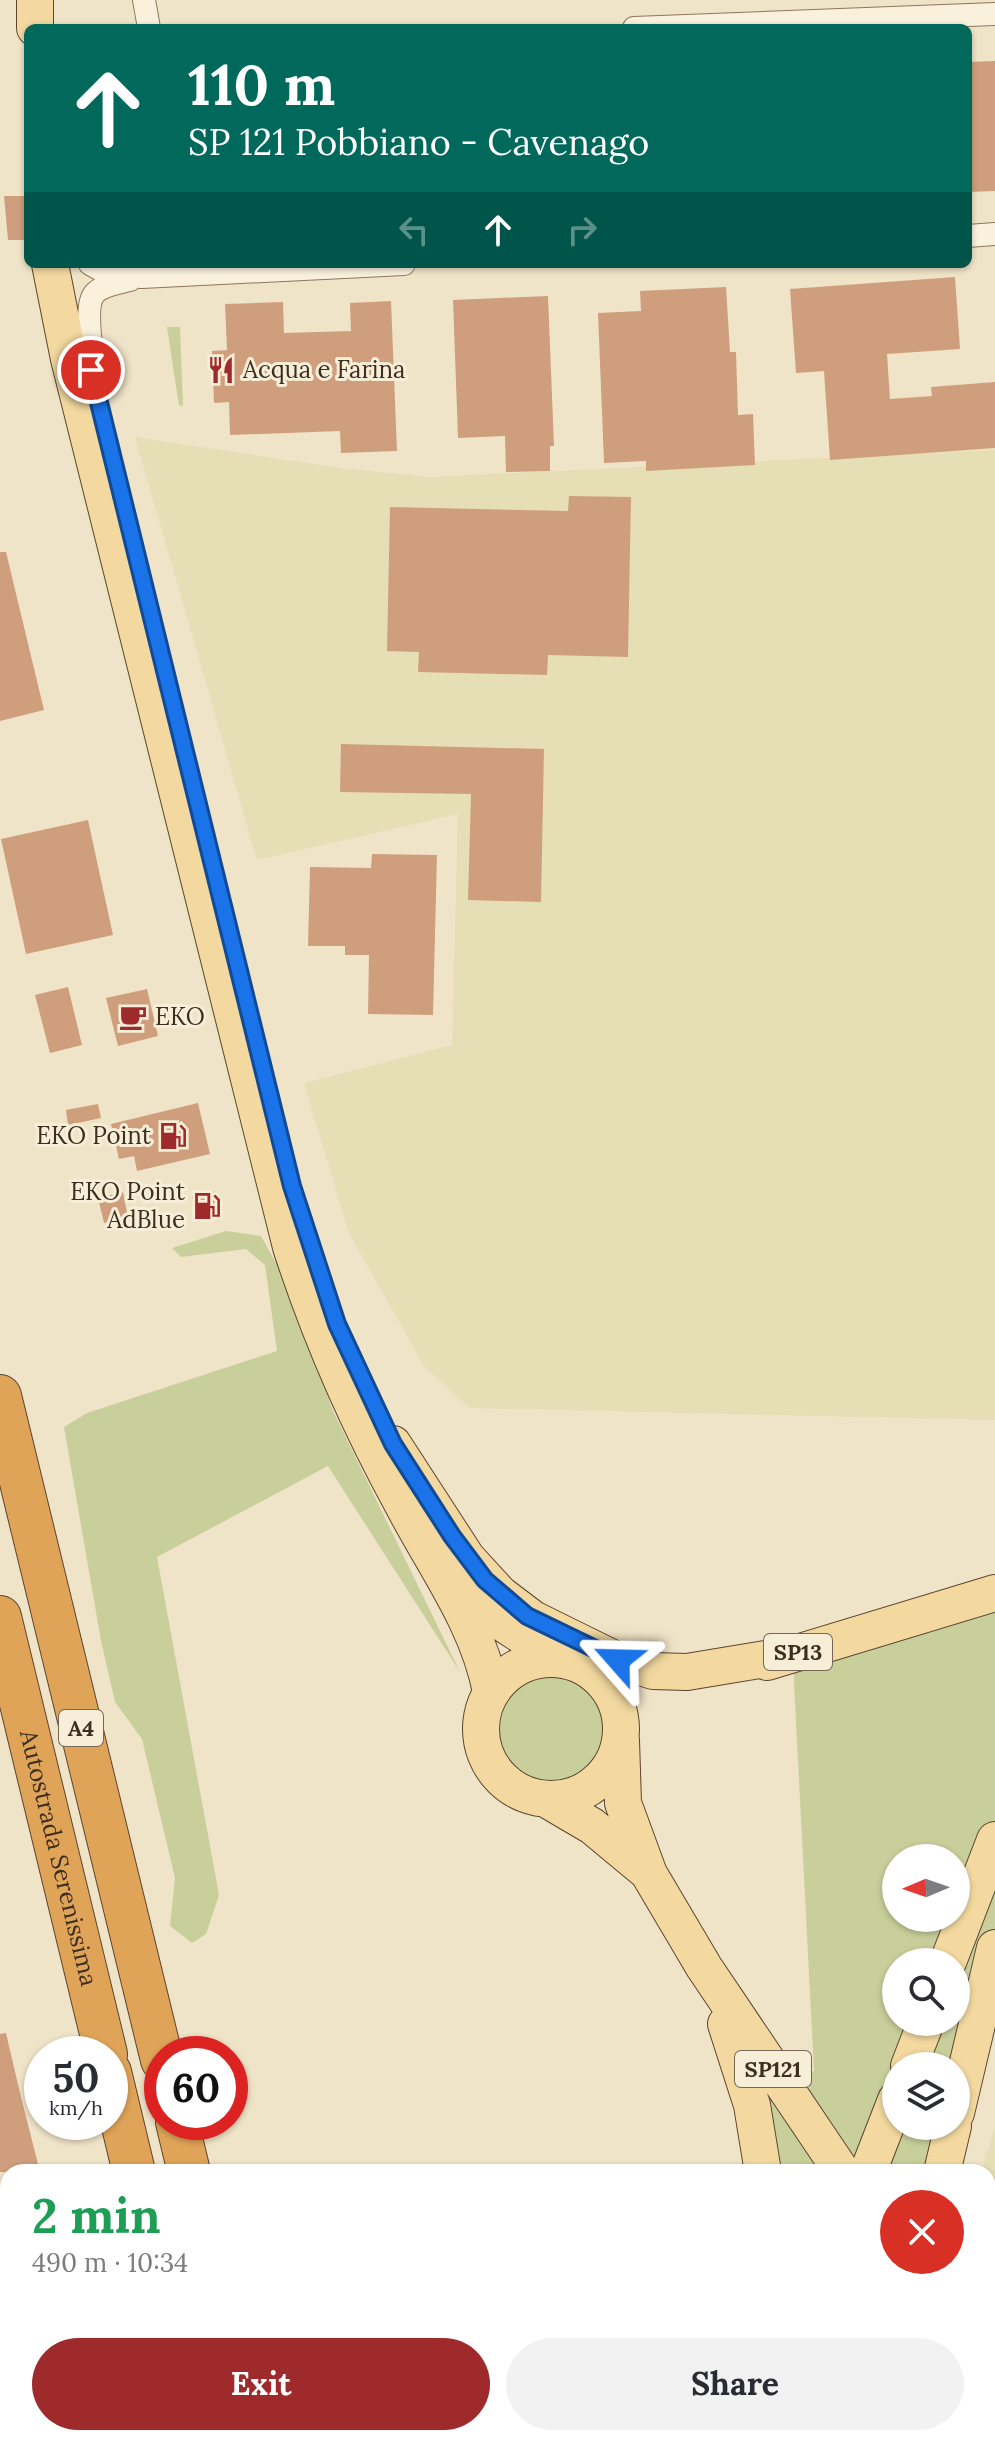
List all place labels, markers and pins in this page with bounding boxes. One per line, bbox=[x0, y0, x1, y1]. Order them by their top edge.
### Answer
pin bbox=[57, 336, 125, 404]
place label: Acqua e Farina bbox=[242, 354, 406, 385]
restaurant icon: Acqua e Farina bbox=[206, 355, 236, 385]
place label: EKO bbox=[155, 1001, 205, 1032]
cafe icon: EKO bbox=[118, 1002, 148, 1032]
place label: EKO Point bbox=[36, 1120, 152, 1151]
fuel station icon: EKO Point bbox=[158, 1121, 188, 1151]
place label: EKO Point AdBlue bbox=[70, 1176, 186, 1235]
fuel station icon: EKO Point AdBlue bbox=[192, 1191, 222, 1221]

